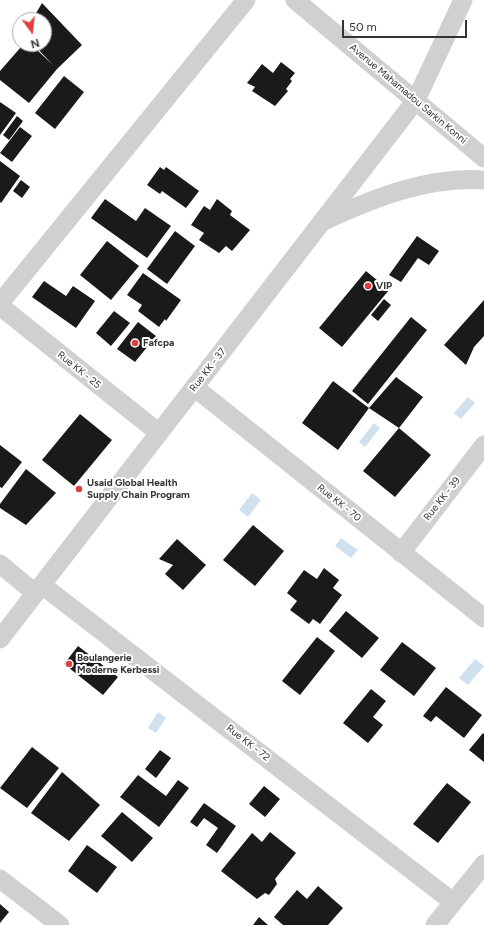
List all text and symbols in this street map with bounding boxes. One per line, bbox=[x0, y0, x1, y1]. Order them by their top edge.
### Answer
north arrow bbox=[12, 12, 52, 52]
scale bar bbox=[344, 12, 469, 38]
text: 50 m bbox=[349, 20, 377, 34]
text: N bbox=[29, 36, 41, 50]
street label: Avenue Mahamadou Sarkin Konni bbox=[347, 42, 469, 146]
place label: VIP bbox=[376, 280, 392, 292]
marker: VIP bbox=[363, 281, 373, 291]
place label: Fafcpa bbox=[143, 337, 174, 349]
marker: Fafcpa bbox=[130, 338, 140, 348]
street label: Rue KK - 37 bbox=[187, 346, 229, 394]
street label: Rue KK - 25 bbox=[55, 349, 103, 391]
street label: Rue KK - 39 bbox=[421, 475, 463, 523]
place label: Usaid Global Health Supply Chain Program bbox=[87, 477, 190, 500]
street label: Rue KK - 70 bbox=[315, 482, 363, 524]
marker: Usaid Global Health Supply Chain Program bbox=[74, 484, 84, 494]
place label: Boulangerie Moderne Kerbessi bbox=[77, 652, 159, 676]
marker: Boulangerie Moderne Kerbessi bbox=[64, 659, 74, 669]
street label: Rue KK - 72 bbox=[224, 722, 272, 764]

